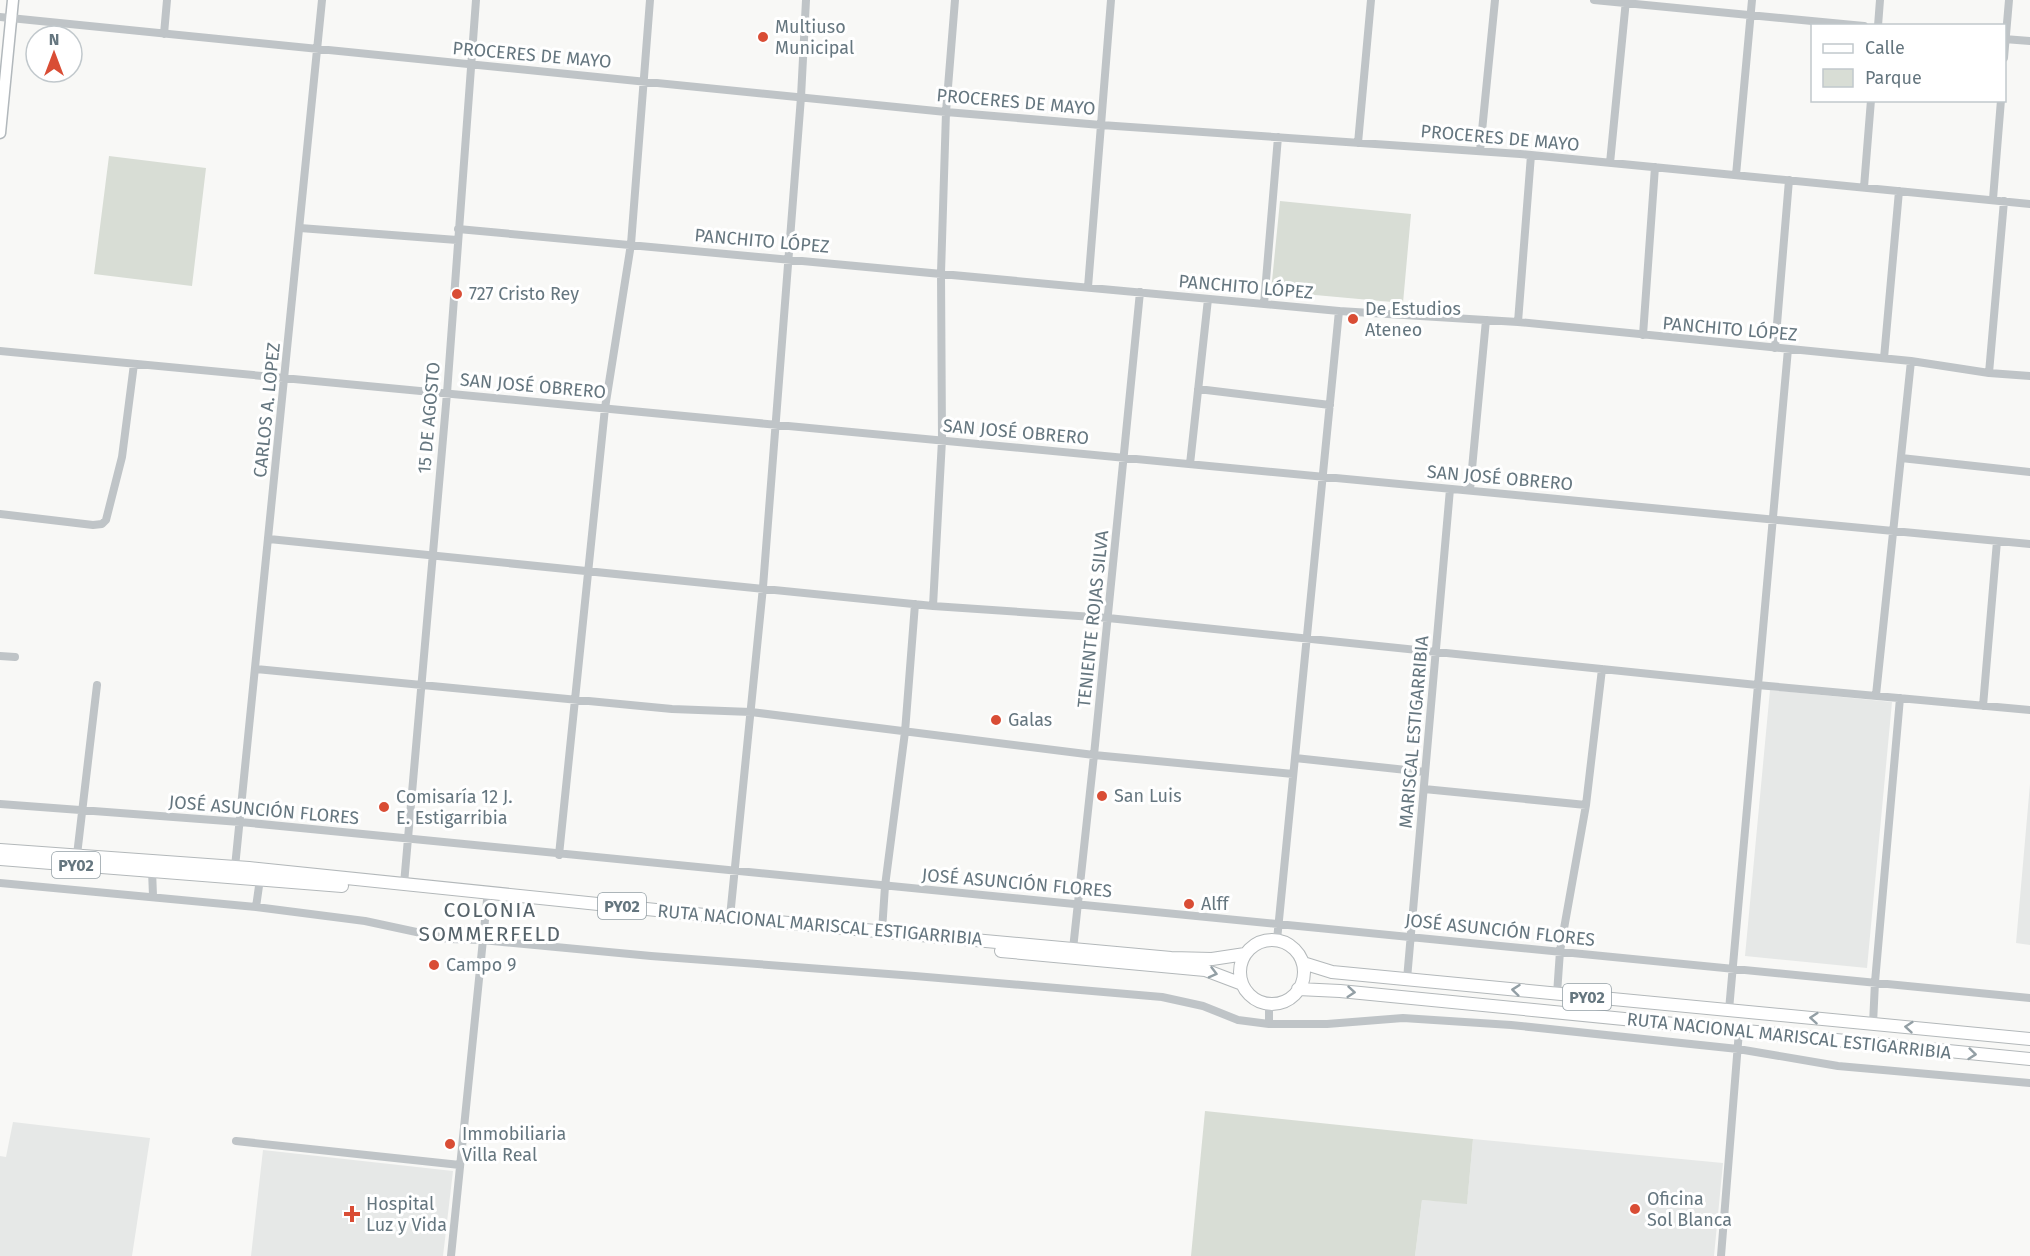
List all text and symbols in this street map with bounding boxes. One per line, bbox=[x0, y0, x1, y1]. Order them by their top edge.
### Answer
place label: Multiuso Municipal bbox=[775, 16, 854, 59]
north arrow bbox=[24, 24, 84, 84]
legend bbox=[1811, 24, 2006, 102]
text: N bbox=[49, 30, 59, 49]
marker: Multiuso Municipal bbox=[756, 30, 770, 44]
street label: PROCERES DE MAYO bbox=[452, 37, 612, 73]
text: Calle bbox=[1865, 37, 1905, 59]
text: Parque bbox=[1865, 67, 1922, 89]
street label: PROCERES DE MAYO bbox=[936, 84, 1096, 120]
street label: PROCERES DE MAYO bbox=[1420, 120, 1580, 156]
street label: PANCHITO LÓPEZ bbox=[694, 224, 830, 258]
street label: PANCHITO LÓPEZ bbox=[1178, 270, 1314, 304]
place label: 727 Cristo Rey bbox=[469, 283, 579, 305]
marker: 727 Cristo Rey bbox=[450, 287, 464, 301]
place label: De Estudios Ateneo bbox=[1365, 298, 1461, 341]
marker: De Estudios Ateneo bbox=[1346, 312, 1360, 326]
street label: PANCHITO LÓPEZ bbox=[1662, 312, 1798, 346]
street label: CARLOS A. LOPEZ bbox=[249, 341, 285, 479]
street label: 15 DE AGOSTO bbox=[413, 361, 445, 475]
street label: SAN JOSÉ OBRERO bbox=[459, 368, 607, 403]
street label: SAN JOSÉ OBRERO bbox=[942, 414, 1090, 449]
street label: SAN JOSÉ OBRERO bbox=[1426, 460, 1574, 495]
street label: TENIENTE ROJAS SILVA bbox=[1073, 528, 1113, 709]
street label: MARISCAL ESTIGARRIBIA bbox=[1395, 634, 1433, 829]
place label: Galas bbox=[1008, 709, 1052, 731]
marker: Galas bbox=[989, 713, 1003, 727]
place label: San Luis bbox=[1114, 785, 1182, 807]
place label: Comisaría 12 J. E. Estigarribia bbox=[396, 786, 513, 829]
marker: San Luis bbox=[1095, 789, 1109, 803]
street label: JOSÉ ASUNCIÓN FLORES bbox=[168, 790, 360, 829]
marker: Comisaría 12 J. E. Estigarribia bbox=[377, 800, 391, 814]
road number: PY02 bbox=[52, 852, 100, 878]
street label: JOSÉ ASUNCIÓN FLORES bbox=[921, 863, 1113, 902]
road number: PY02 bbox=[598, 893, 646, 919]
place label: Alff bbox=[1201, 893, 1231, 915]
district label: COLONIA SOMMERFELD bbox=[419, 897, 561, 947]
marker: Alff bbox=[1182, 897, 1196, 911]
street label: RUTA NACIONAL MARISCAL ESTIGARRIBIA bbox=[657, 900, 984, 950]
street label: JOSÉ ASUNCIÓN FLORES bbox=[1404, 908, 1596, 951]
place label: Campo 9 bbox=[446, 954, 517, 976]
marker: Campo 9 bbox=[427, 958, 441, 972]
one-way arrow bbox=[1208, 965, 1218, 978]
one-way arrow bbox=[1511, 984, 1520, 997]
road number: PY02 bbox=[1563, 984, 1611, 1010]
one-way arrow bbox=[1346, 985, 1355, 998]
street label: RUTA NACIONAL MARISCAL ESTIGARRIBIA bbox=[1626, 1008, 1953, 1064]
one-way arrow bbox=[1810, 1012, 1819, 1025]
one-way arrow bbox=[1904, 1021, 1914, 1034]
one-way arrow bbox=[1967, 1047, 1976, 1059]
place label: Immobiliaria Villa Real bbox=[462, 1123, 566, 1166]
marker: Immobiliaria Villa Real bbox=[443, 1137, 457, 1151]
place label: Oficina Sol Blanca bbox=[1647, 1188, 1732, 1231]
place label: Hospital Luz y Vida bbox=[366, 1193, 447, 1236]
marker: Oficina Sol Blanca bbox=[1628, 1202, 1642, 1216]
marker: Hospital Luz y Vida bbox=[343, 1205, 361, 1223]

